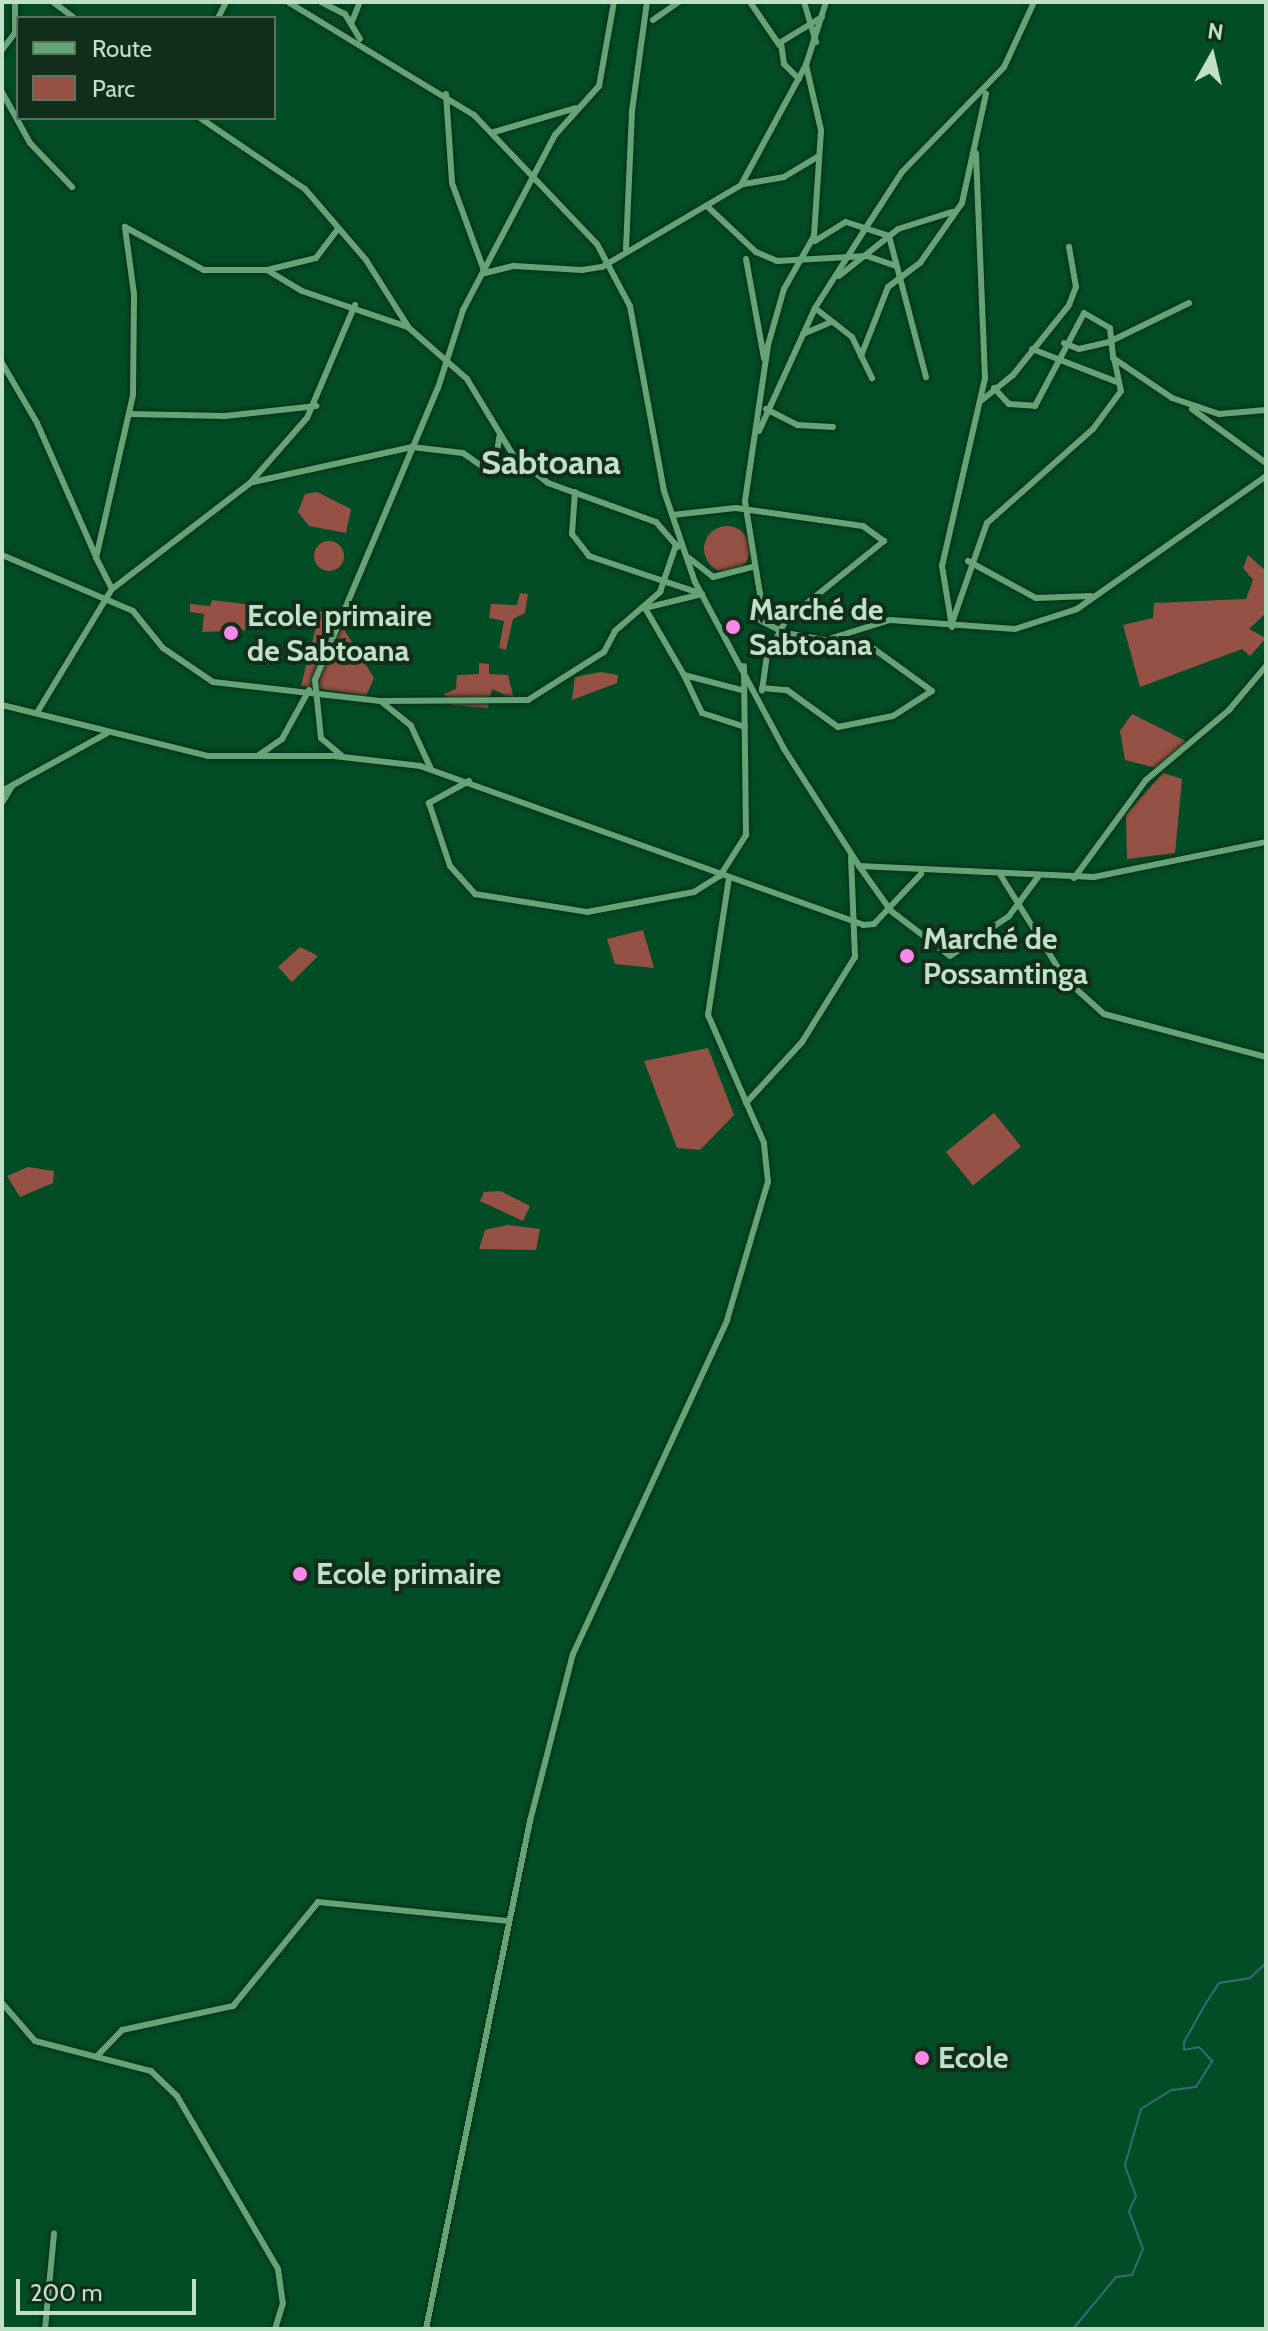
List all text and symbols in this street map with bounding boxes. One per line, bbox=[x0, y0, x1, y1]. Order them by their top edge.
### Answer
legend bbox=[16, 16, 276, 120]
north arrow bbox=[1172, 16, 1252, 96]
text: N bbox=[1206, 17, 1225, 46]
text: Route bbox=[92, 34, 152, 63]
text: Parc bbox=[92, 74, 135, 103]
district label: Sabtoana bbox=[481, 443, 621, 483]
place label: Marché de Sabtoana bbox=[749, 592, 883, 662]
place label: Ecole primaire de Sabtoana bbox=[247, 598, 432, 668]
marker: Marché de Sabtoana bbox=[724, 618, 742, 636]
marker: Ecole primaire de Sabtoana bbox=[222, 624, 240, 642]
place label: Marché de Possamtinga bbox=[923, 921, 1088, 992]
marker: Marché de Possamtinga bbox=[898, 947, 916, 965]
place label: Ecole primaire bbox=[316, 1556, 501, 1592]
marker: Ecole primaire bbox=[291, 1565, 309, 1583]
place label: Ecole bbox=[938, 2040, 1009, 2076]
marker: Ecole bbox=[913, 2049, 931, 2067]
scale bar bbox=[20, 2263, 200, 2313]
text: 200 m bbox=[30, 2278, 103, 2307]

